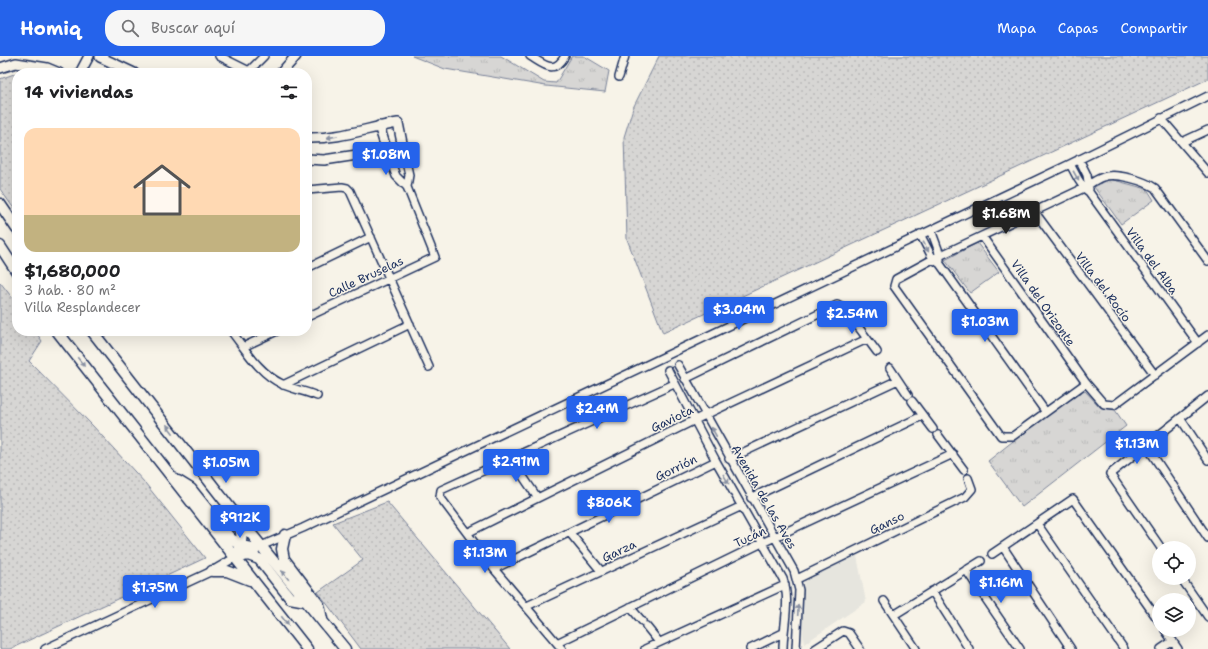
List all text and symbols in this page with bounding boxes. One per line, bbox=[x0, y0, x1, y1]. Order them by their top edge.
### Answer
search box bbox=[105, 10, 385, 46]
text: Homiq bbox=[20, 16, 81, 41]
icon: search bbox=[119, 17, 141, 39]
text: Buscar aquí bbox=[151, 18, 235, 38]
text: Mapa bbox=[997, 19, 1036, 37]
text: Capas bbox=[1058, 19, 1099, 37]
text: Compartir bbox=[1121, 19, 1188, 37]
text: 14 viviendas bbox=[24, 81, 134, 103]
icon: filters bbox=[278, 81, 300, 103]
one-way arrow bbox=[326, 134, 338, 140]
pin: $1.08M bbox=[353, 142, 419, 176]
text: $1.08M bbox=[362, 146, 410, 163]
icon: home bbox=[126, 154, 198, 226]
one-way arrow bbox=[1073, 170, 1080, 182]
pin: $1.68M bbox=[973, 201, 1039, 235]
text: $1.68M bbox=[982, 205, 1030, 222]
street label: Villa del Alba bbox=[1122, 224, 1182, 298]
one-way arrow bbox=[923, 241, 929, 253]
street label: Villa del Rocío bbox=[1072, 249, 1134, 325]
street label: Calle Bruselas bbox=[326, 253, 406, 301]
street label: Villa del Orizonte bbox=[1007, 257, 1079, 350]
text: $1,680,000 bbox=[24, 260, 121, 282]
text: 3 hab. · 80 m² bbox=[24, 282, 116, 299]
pin: $3.04M bbox=[706, 297, 772, 331]
text: Villa Resplandecer bbox=[24, 299, 141, 316]
text: $3.04M bbox=[713, 301, 765, 318]
pin: $2.54M bbox=[819, 301, 885, 335]
text: $2.54M bbox=[826, 305, 878, 322]
pin: $1.03M bbox=[952, 309, 1018, 343]
text: $1.03M bbox=[961, 313, 1009, 330]
one-way arrow bbox=[77, 356, 86, 367]
pin: $2.4M bbox=[569, 396, 625, 430]
text: $2.4M bbox=[575, 400, 619, 417]
street label: Gaviota bbox=[648, 402, 696, 436]
one-way arrow bbox=[166, 424, 174, 435]
one-way arrow bbox=[711, 426, 718, 438]
pin: $1.13M bbox=[1104, 431, 1170, 465]
text: $1.13M bbox=[1115, 435, 1159, 452]
street label: Avenida de las Aves bbox=[728, 442, 800, 552]
pin: $2.91M bbox=[483, 449, 549, 483]
pin: $1.05M bbox=[193, 450, 259, 484]
street label: Gorrión bbox=[652, 451, 700, 485]
text: $2.91M bbox=[492, 453, 540, 470]
text: $1.05M bbox=[202, 454, 250, 471]
one-way arrow bbox=[723, 473, 730, 485]
pin: $806K bbox=[581, 490, 637, 524]
text: $806K bbox=[586, 494, 632, 511]
pin: $912K bbox=[212, 505, 268, 539]
street label: Ganso bbox=[867, 508, 907, 538]
text: $912K bbox=[220, 509, 260, 526]
street label: Tucán bbox=[731, 523, 769, 551]
street label: Garza bbox=[599, 536, 639, 566]
pin: $1.13M bbox=[452, 540, 518, 574]
map controls bbox=[1152, 541, 1196, 637]
button: locate bbox=[1152, 541, 1196, 585]
text: $1.13M bbox=[463, 544, 507, 561]
one-way arrow bbox=[280, 570, 289, 581]
pin: $1.16M bbox=[968, 570, 1034, 604]
text: $1.16M bbox=[979, 574, 1023, 591]
pin: $1.75M bbox=[122, 575, 188, 609]
text: $1.75M bbox=[132, 579, 178, 596]
button: layers bbox=[1152, 593, 1196, 637]
one-way arrow bbox=[794, 604, 801, 616]
one-way arrow bbox=[281, 615, 289, 626]

